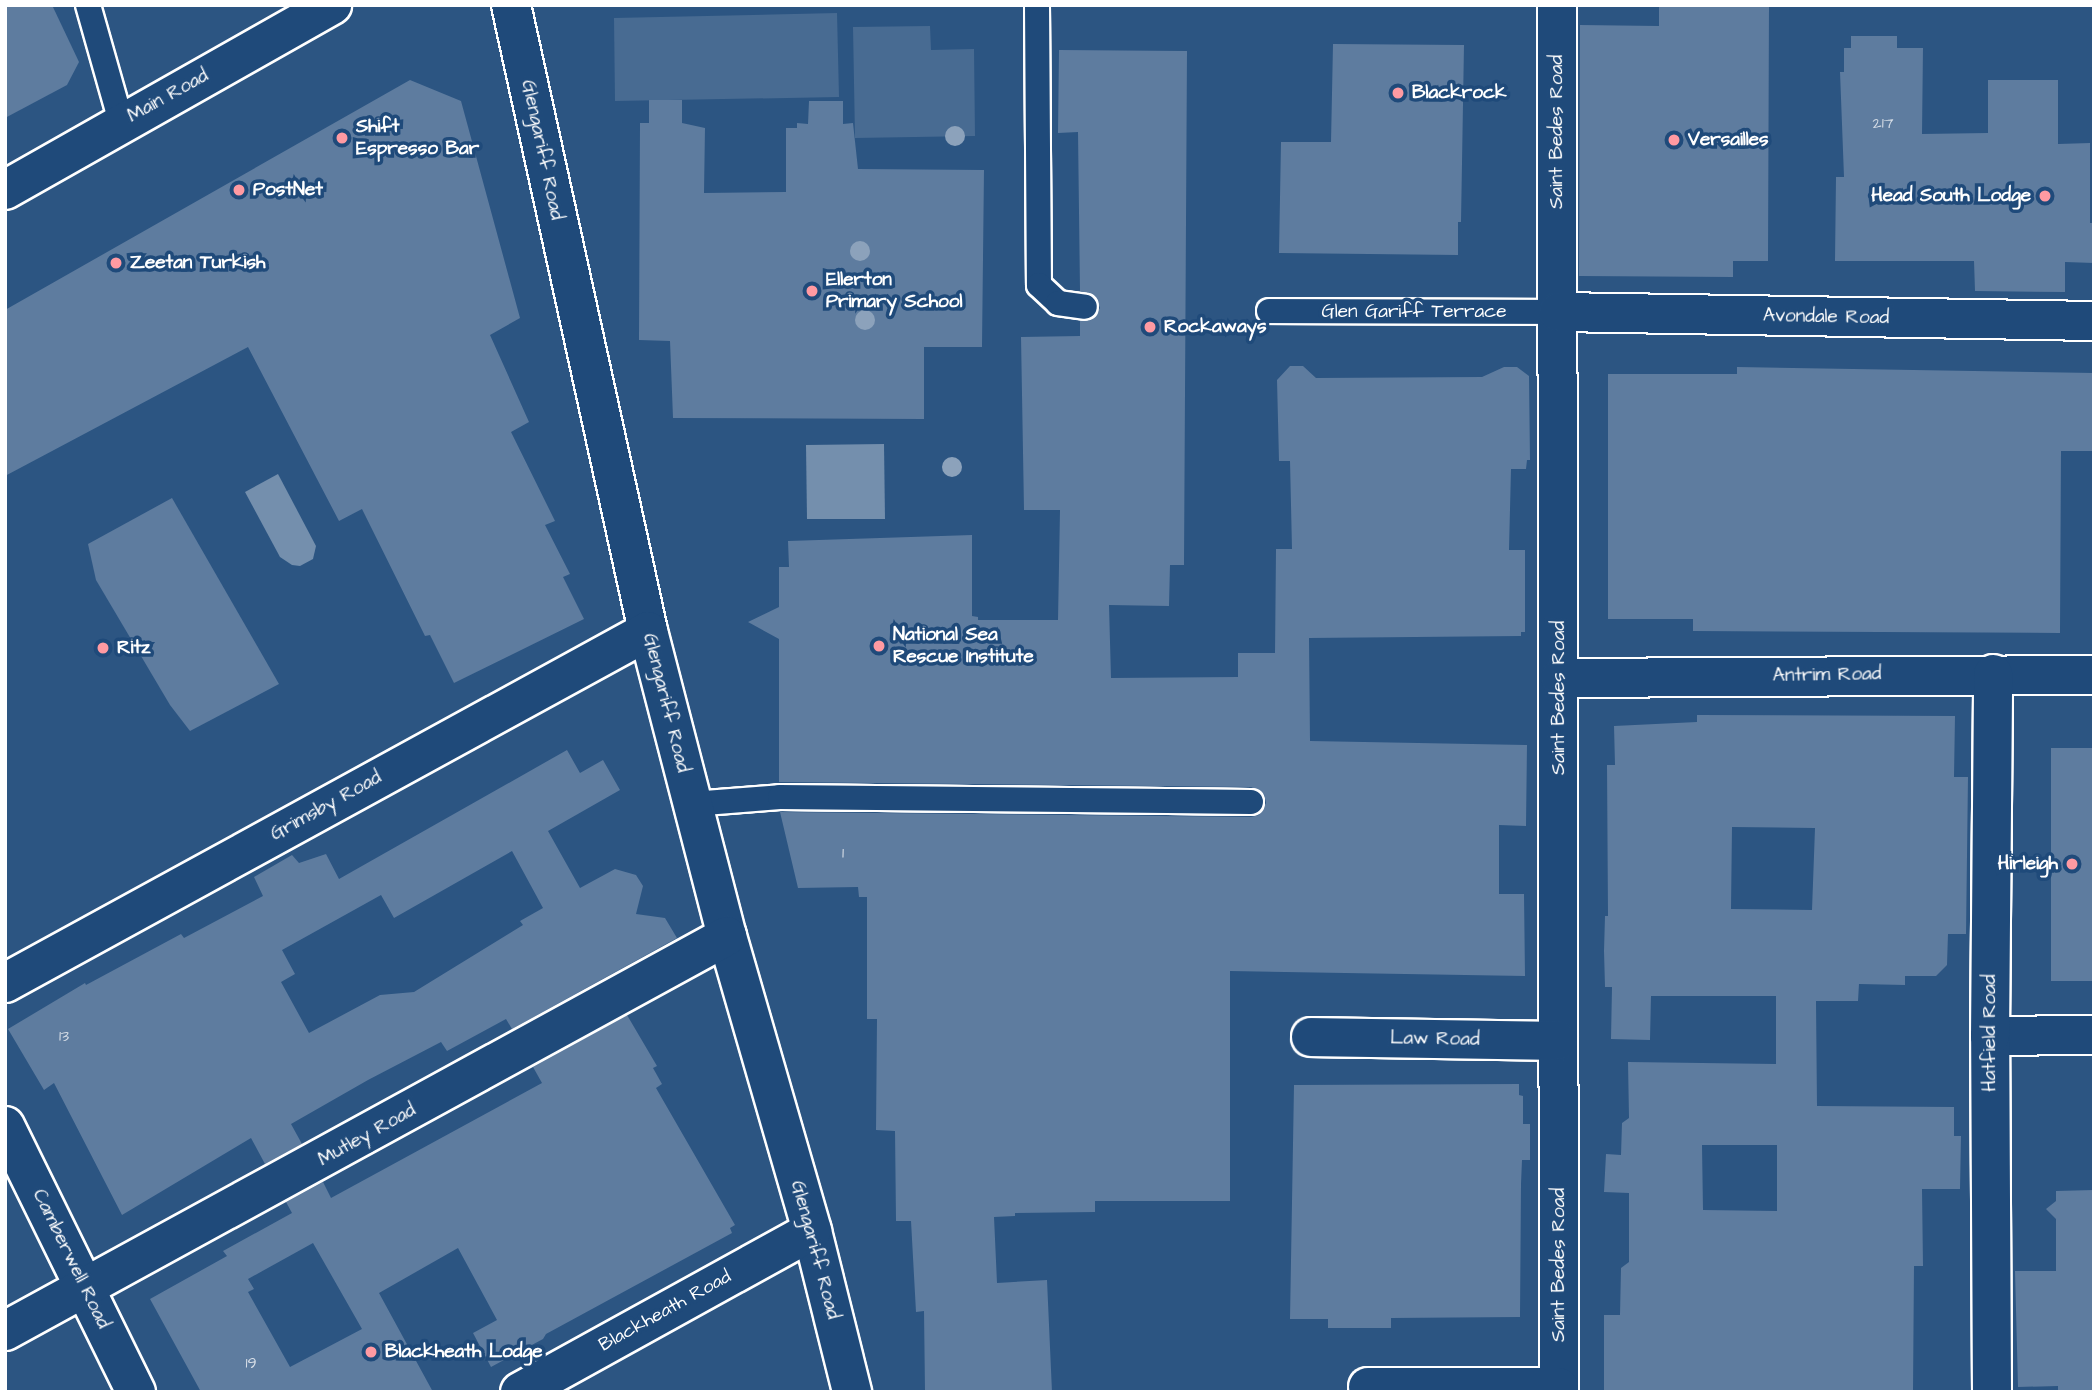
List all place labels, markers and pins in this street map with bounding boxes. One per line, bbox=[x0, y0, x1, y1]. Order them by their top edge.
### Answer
place label: Blackrock bbox=[1412, 82, 1507, 104]
marker: Blackrock bbox=[1390, 85, 1406, 101]
place label: Shift Espresso Bar bbox=[356, 116, 479, 160]
place label: Versailles bbox=[1688, 129, 1769, 151]
marker: Shift Espresso Bar bbox=[334, 130, 350, 146]
marker: Versailles bbox=[1666, 132, 1682, 148]
place label: PostNet bbox=[253, 179, 323, 201]
marker: PostNet bbox=[231, 182, 247, 198]
place label: Head South Lodge bbox=[1871, 185, 2031, 207]
marker: Head South Lodge bbox=[2037, 188, 2053, 204]
place label: Zeetan Turkish bbox=[130, 252, 265, 274]
marker: Zeetan Turkish bbox=[108, 255, 124, 271]
place label: Ellerton Primary School bbox=[826, 269, 962, 313]
marker: Ellerton Primary School bbox=[804, 283, 820, 299]
place label: Rockaways bbox=[1164, 316, 1267, 338]
marker: Rockaways bbox=[1142, 319, 1158, 335]
place label: National Sea Rescue Institute bbox=[893, 624, 1034, 668]
place label: Ritz bbox=[117, 637, 151, 659]
marker: National Sea Rescue Institute bbox=[871, 638, 887, 654]
marker: Ritz bbox=[95, 640, 111, 656]
place label: Hirleigh bbox=[1998, 853, 2058, 875]
marker: Hirleigh bbox=[2064, 856, 2080, 872]
place label: Blackheath Lodge bbox=[385, 1341, 543, 1363]
marker: Blackheath Lodge bbox=[363, 1344, 379, 1360]

